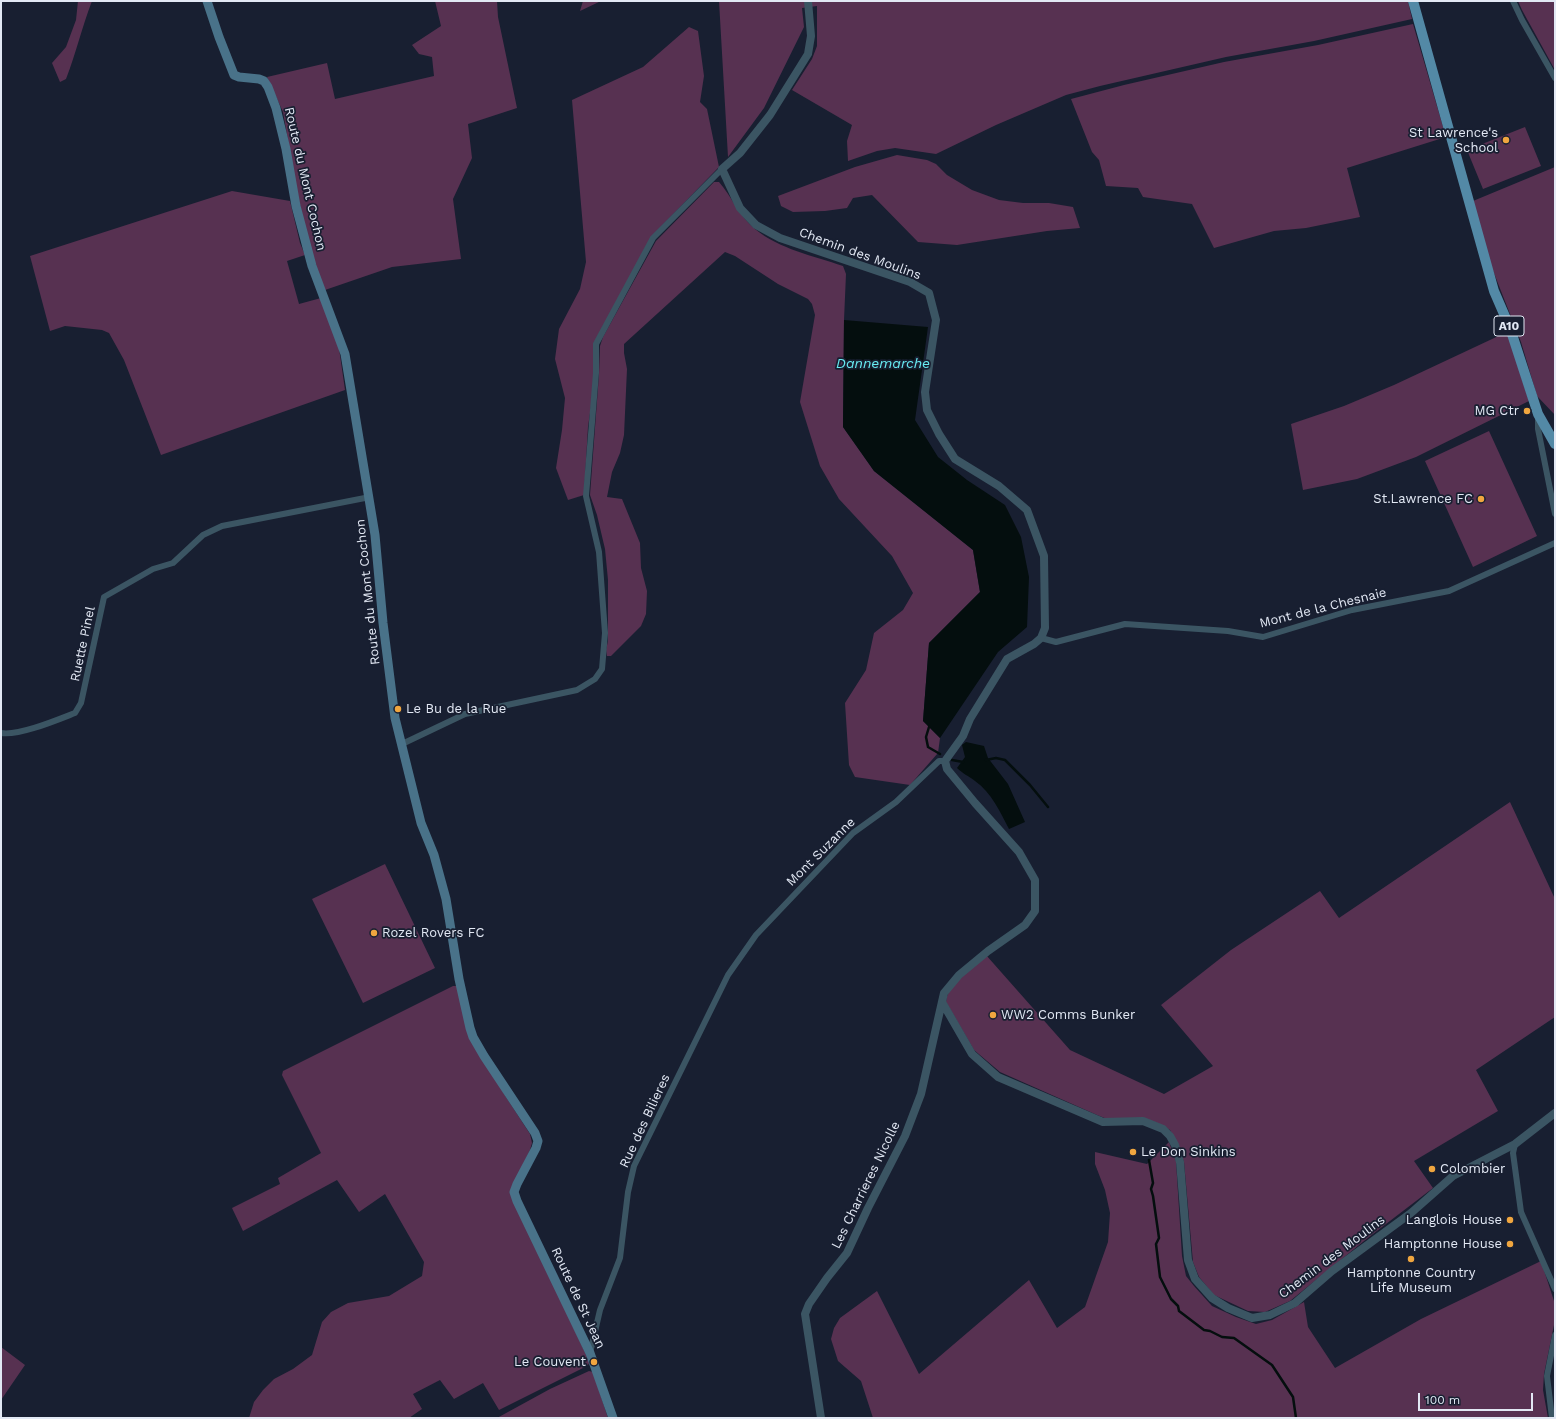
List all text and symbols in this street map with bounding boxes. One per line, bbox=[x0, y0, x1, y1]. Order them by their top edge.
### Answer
street label: Route du Mont Cochon bbox=[281, 106, 329, 252]
place label: St Lawrence's School bbox=[1409, 125, 1498, 156]
marker: St Lawrence's School bbox=[1501, 135, 1511, 145]
street label: Chemin des Moulins bbox=[797, 225, 923, 283]
road number: A10 bbox=[1494, 316, 1524, 336]
water label: Dannemarche bbox=[836, 356, 930, 372]
place label: MG Ctr bbox=[1474, 403, 1519, 419]
marker: MG Ctr bbox=[1522, 406, 1532, 416]
place label: St.Lawrence FC bbox=[1373, 491, 1473, 507]
marker: St.Lawrence FC bbox=[1476, 494, 1486, 504]
street label: Route du Mont Cochon bbox=[353, 518, 383, 666]
street label: Mont de la Chesnaie bbox=[1258, 585, 1388, 631]
street label: Ruette Pinel bbox=[67, 605, 99, 683]
place label: Le Bu de la Rue bbox=[406, 701, 506, 717]
marker: Le Bu de la Rue bbox=[393, 704, 403, 714]
street label: Mont Suzanne bbox=[783, 814, 859, 890]
place label: Rozel Rovers FC bbox=[382, 925, 484, 941]
marker: Rozel Rovers FC bbox=[369, 928, 379, 938]
place label: WW2 Comms Bunker bbox=[1001, 1007, 1135, 1023]
marker: WW2 Comms Bunker bbox=[988, 1010, 998, 1020]
street label: Rue des Bilieres bbox=[616, 1072, 674, 1170]
street label: Les Charrieres Nicolle bbox=[828, 1119, 904, 1251]
place label: Le Don Sinkins bbox=[1141, 1144, 1236, 1160]
marker: Le Don Sinkins bbox=[1128, 1147, 1138, 1157]
place label: Colombier bbox=[1440, 1161, 1505, 1177]
marker: Colombier bbox=[1427, 1164, 1437, 1174]
street label: Chemin des Moulins bbox=[1276, 1212, 1388, 1302]
place label: Langlois House bbox=[1406, 1212, 1502, 1228]
marker: Langlois House bbox=[1505, 1215, 1515, 1225]
place label: Hamptonne House bbox=[1384, 1236, 1502, 1252]
marker: Hamptonne House bbox=[1505, 1239, 1515, 1249]
street label: Route de St Jean bbox=[548, 1245, 608, 1351]
marker: Hamptonne Country Life Museum bbox=[1406, 1254, 1416, 1264]
place label: Hamptonne Country Life Museum bbox=[1347, 1265, 1475, 1296]
place label: Le Couvent bbox=[514, 1354, 586, 1370]
marker: Le Couvent bbox=[589, 1357, 599, 1367]
scale bar bbox=[1420, 1385, 1535, 1411]
text: 100 m bbox=[1425, 1393, 1460, 1407]

